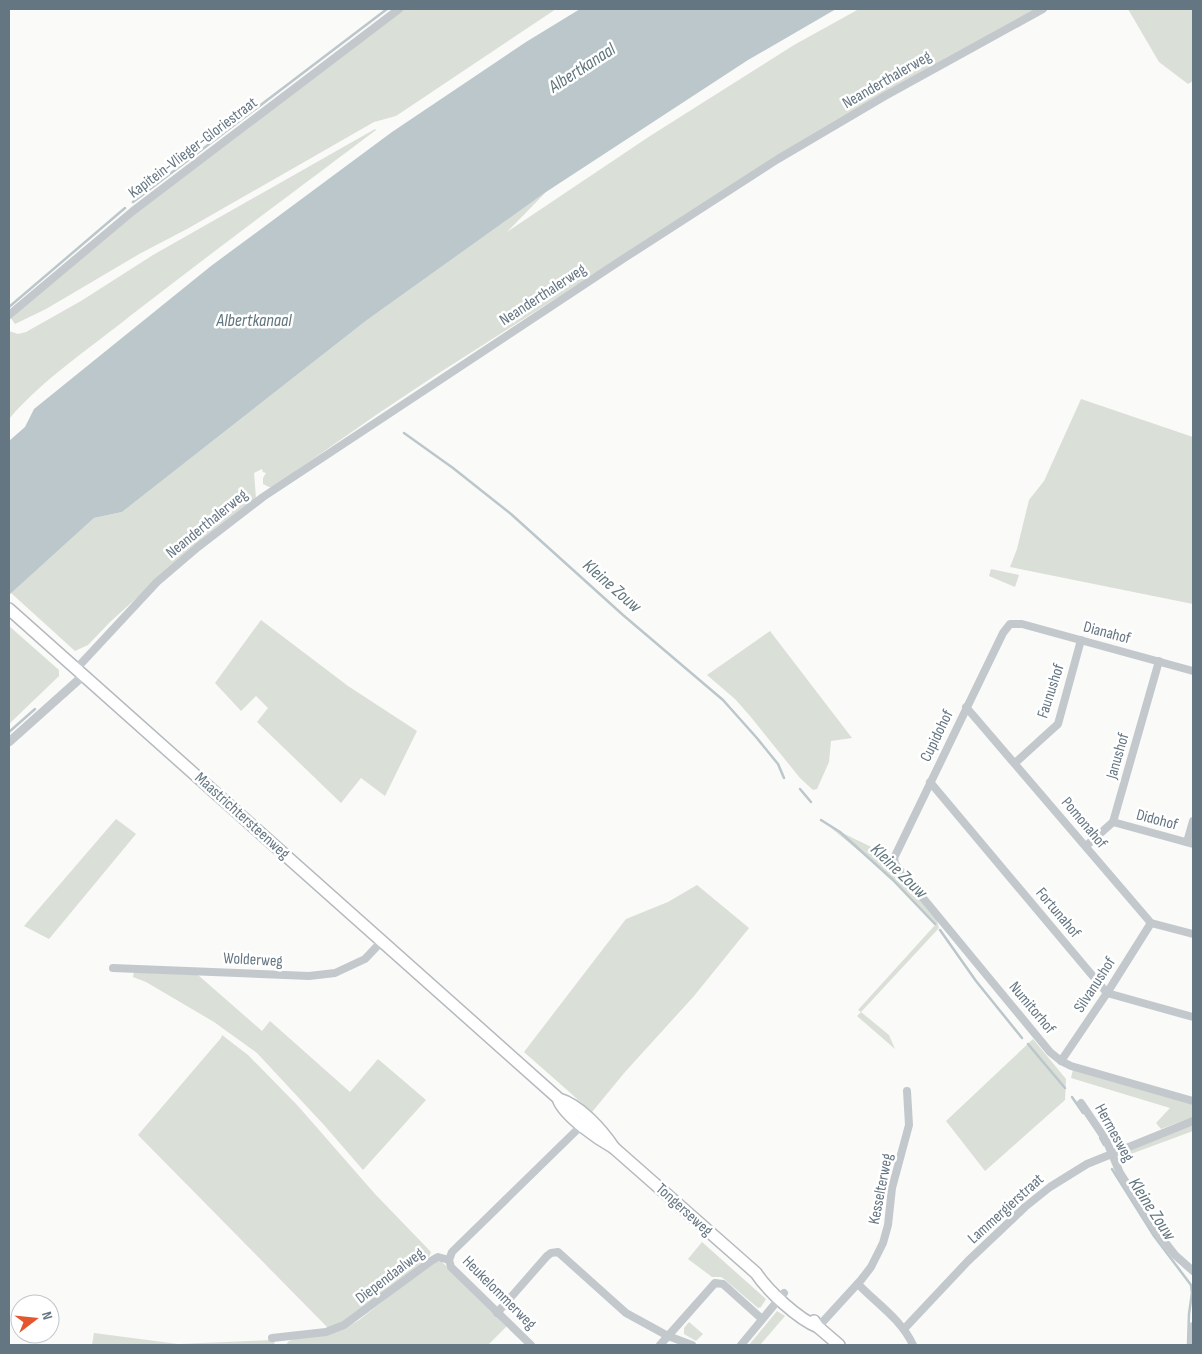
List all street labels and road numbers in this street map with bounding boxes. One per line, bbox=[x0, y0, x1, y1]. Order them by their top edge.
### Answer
street label: Neanderthalerweg bbox=[839, 47, 935, 113]
street label: Kapitein-Vlieger-Gloriestraat bbox=[125, 93, 261, 203]
street label: Neanderthalerweg bbox=[496, 260, 590, 330]
street label: Neanderthalerweg bbox=[162, 485, 252, 563]
street label: Dianahof bbox=[1081, 618, 1133, 648]
street label: Faunushof bbox=[1033, 661, 1069, 721]
street label: Cupidohof bbox=[916, 707, 958, 765]
street label: Janushof bbox=[1102, 731, 1134, 782]
street label: Maastrichtersteenweg bbox=[191, 769, 293, 863]
street label: Pomonahof bbox=[1057, 793, 1111, 853]
street label: Didohof bbox=[1134, 805, 1180, 835]
street label: Fortunahof bbox=[1031, 884, 1085, 942]
street label: Wolderweg bbox=[223, 949, 283, 971]
street label: Silvanushof bbox=[1070, 953, 1120, 1016]
street label: Numitorhof bbox=[1005, 978, 1059, 1038]
street label: Hermesweg bbox=[1090, 1101, 1138, 1165]
street label: Kesselterweg bbox=[865, 1152, 897, 1226]
street label: Lammergierstraat bbox=[964, 1170, 1048, 1248]
street label: Tongerseweg bbox=[652, 1180, 716, 1240]
street label: Diependaalweg bbox=[352, 1244, 428, 1308]
street label: Heukelommerweg bbox=[458, 1252, 540, 1334]

